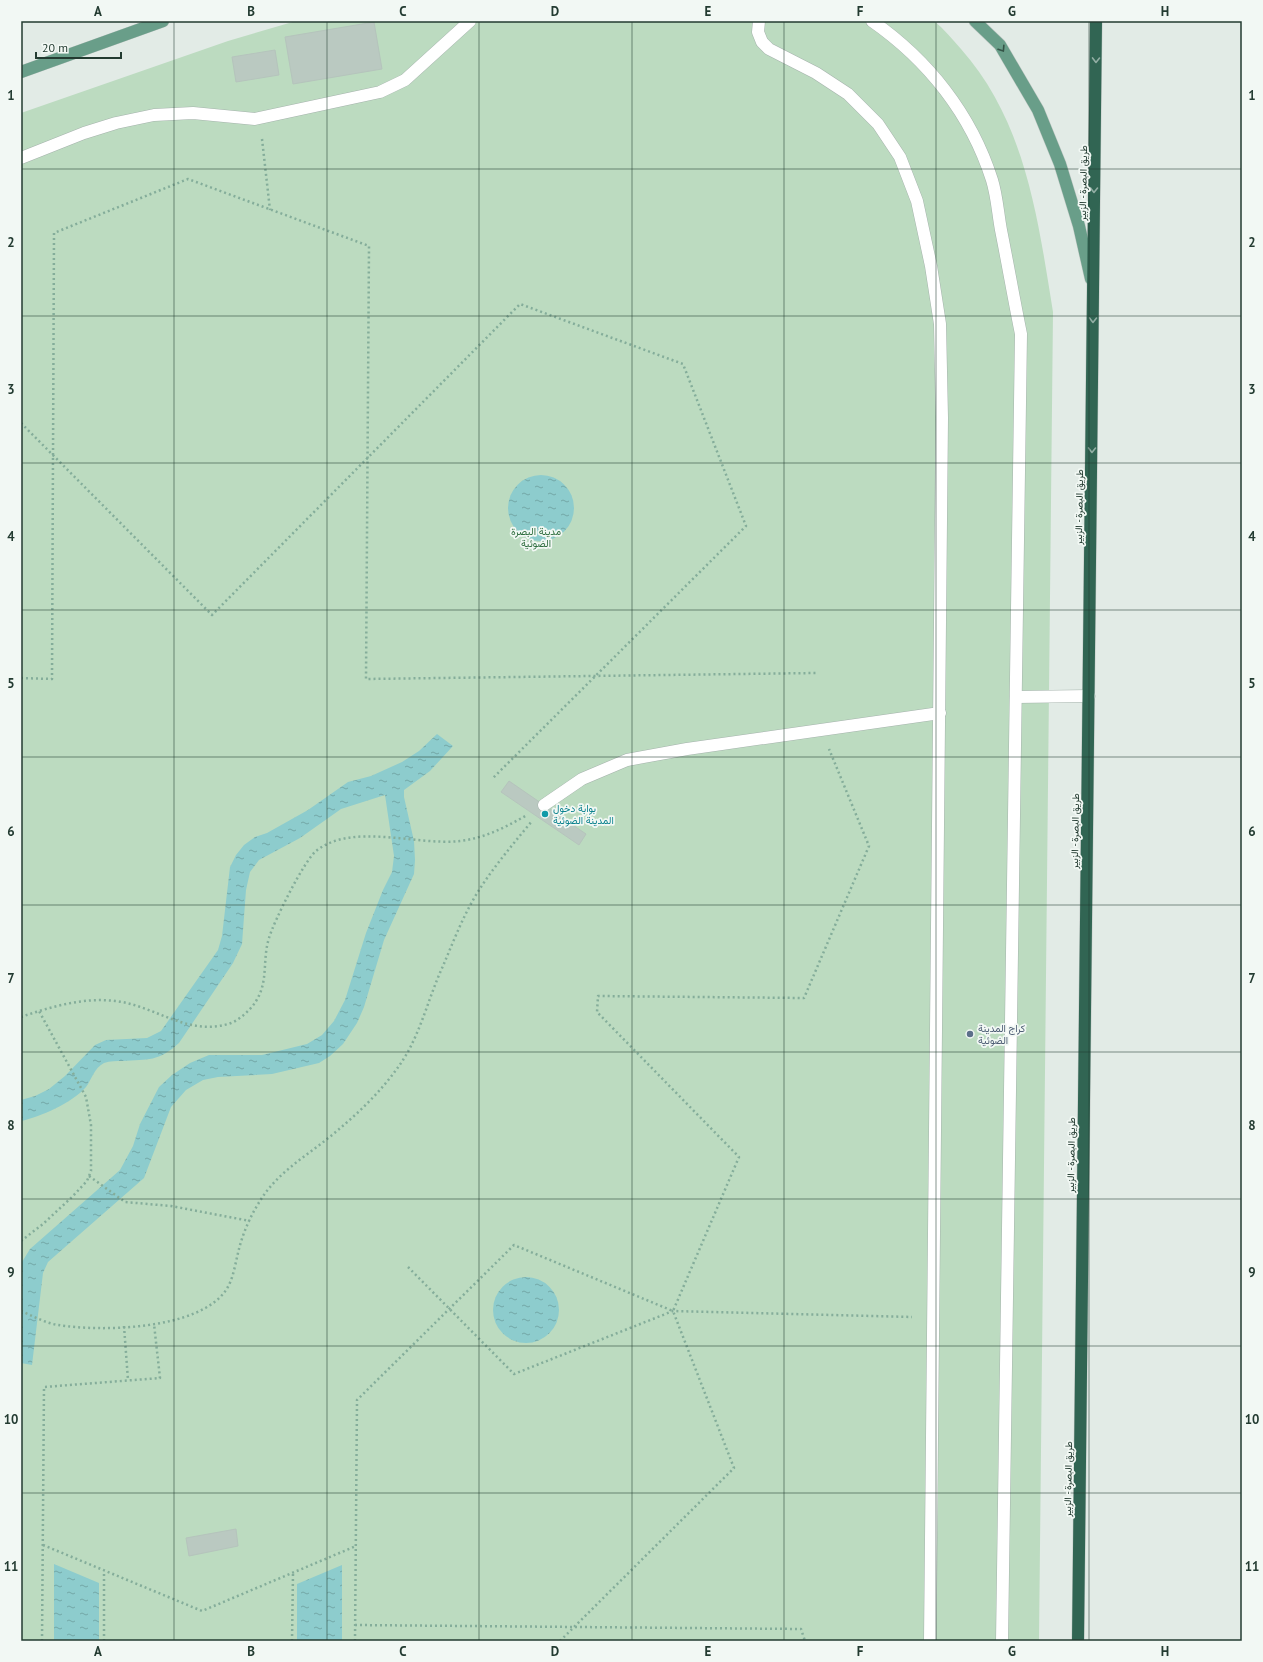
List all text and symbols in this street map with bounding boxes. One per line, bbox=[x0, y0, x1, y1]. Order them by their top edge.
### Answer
text: A bbox=[94, 3, 102, 20]
text: B bbox=[247, 3, 255, 20]
text: C bbox=[399, 3, 407, 20]
text: D bbox=[551, 3, 559, 20]
text: E bbox=[705, 3, 712, 20]
text: F bbox=[857, 3, 864, 20]
text: G bbox=[1008, 3, 1016, 20]
text: H bbox=[1161, 3, 1169, 20]
scale bar bbox=[36, 34, 121, 60]
text: 20 m bbox=[42, 40, 68, 55]
one-way arrow bbox=[997, 45, 1005, 52]
one-way arrow bbox=[1092, 57, 1100, 63]
text: 1 bbox=[7, 87, 15, 104]
text: 1 bbox=[1248, 87, 1256, 104]
street label: طريق البصرة - الزبير bbox=[1076, 145, 1090, 222]
one-way arrow bbox=[1090, 187, 1099, 193]
text: 2 bbox=[7, 234, 15, 251]
text: 2 bbox=[1248, 234, 1256, 251]
one-way arrow bbox=[1089, 317, 1097, 323]
text: 3 bbox=[7, 381, 15, 398]
text: 3 bbox=[1248, 381, 1256, 398]
one-way arrow bbox=[1087, 447, 1096, 453]
street label: طريق البصرة - الزبير bbox=[1072, 469, 1086, 546]
park label: مدينة البصرة الضوئية bbox=[511, 525, 561, 550]
text: 4 bbox=[7, 528, 15, 545]
text: 4 bbox=[1248, 528, 1256, 545]
text: 5 bbox=[7, 675, 15, 692]
text: 5 bbox=[1248, 675, 1256, 692]
street label: طريق البصرة - الزبير bbox=[1068, 793, 1082, 870]
place label: بوابة دخول المدينة الضوئية bbox=[553, 802, 614, 827]
marker: بوابة دخول المدينة الضوئية bbox=[540, 809, 550, 819]
text: 6 bbox=[7, 823, 15, 840]
text: 6 bbox=[1248, 823, 1256, 840]
text: 7 bbox=[7, 970, 15, 987]
text: 7 bbox=[1248, 970, 1256, 987]
place label: كراج المدينة الضوئية bbox=[978, 1022, 1026, 1047]
marker: كراج المدينة الضوئية bbox=[965, 1029, 975, 1039]
text: 8 bbox=[7, 1117, 15, 1134]
street label: طريق البصرة - الزبير bbox=[1064, 1117, 1078, 1194]
text: 8 bbox=[1248, 1117, 1256, 1134]
text: 9 bbox=[7, 1264, 15, 1281]
text: 9 bbox=[1248, 1264, 1256, 1281]
text: 10 bbox=[4, 1411, 18, 1428]
text: 10 bbox=[1245, 1411, 1259, 1428]
street label: طريق البصرة - الزبير bbox=[1061, 1441, 1075, 1518]
text: 11 bbox=[4, 1558, 18, 1575]
text: 11 bbox=[1245, 1558, 1259, 1575]
text: A bbox=[94, 1643, 102, 1660]
text: B bbox=[247, 1643, 255, 1660]
text: C bbox=[399, 1643, 407, 1660]
text: D bbox=[551, 1643, 559, 1660]
text: E bbox=[705, 1643, 712, 1660]
text: F bbox=[857, 1643, 864, 1660]
text: G bbox=[1008, 1643, 1016, 1660]
text: H bbox=[1161, 1643, 1169, 1660]

